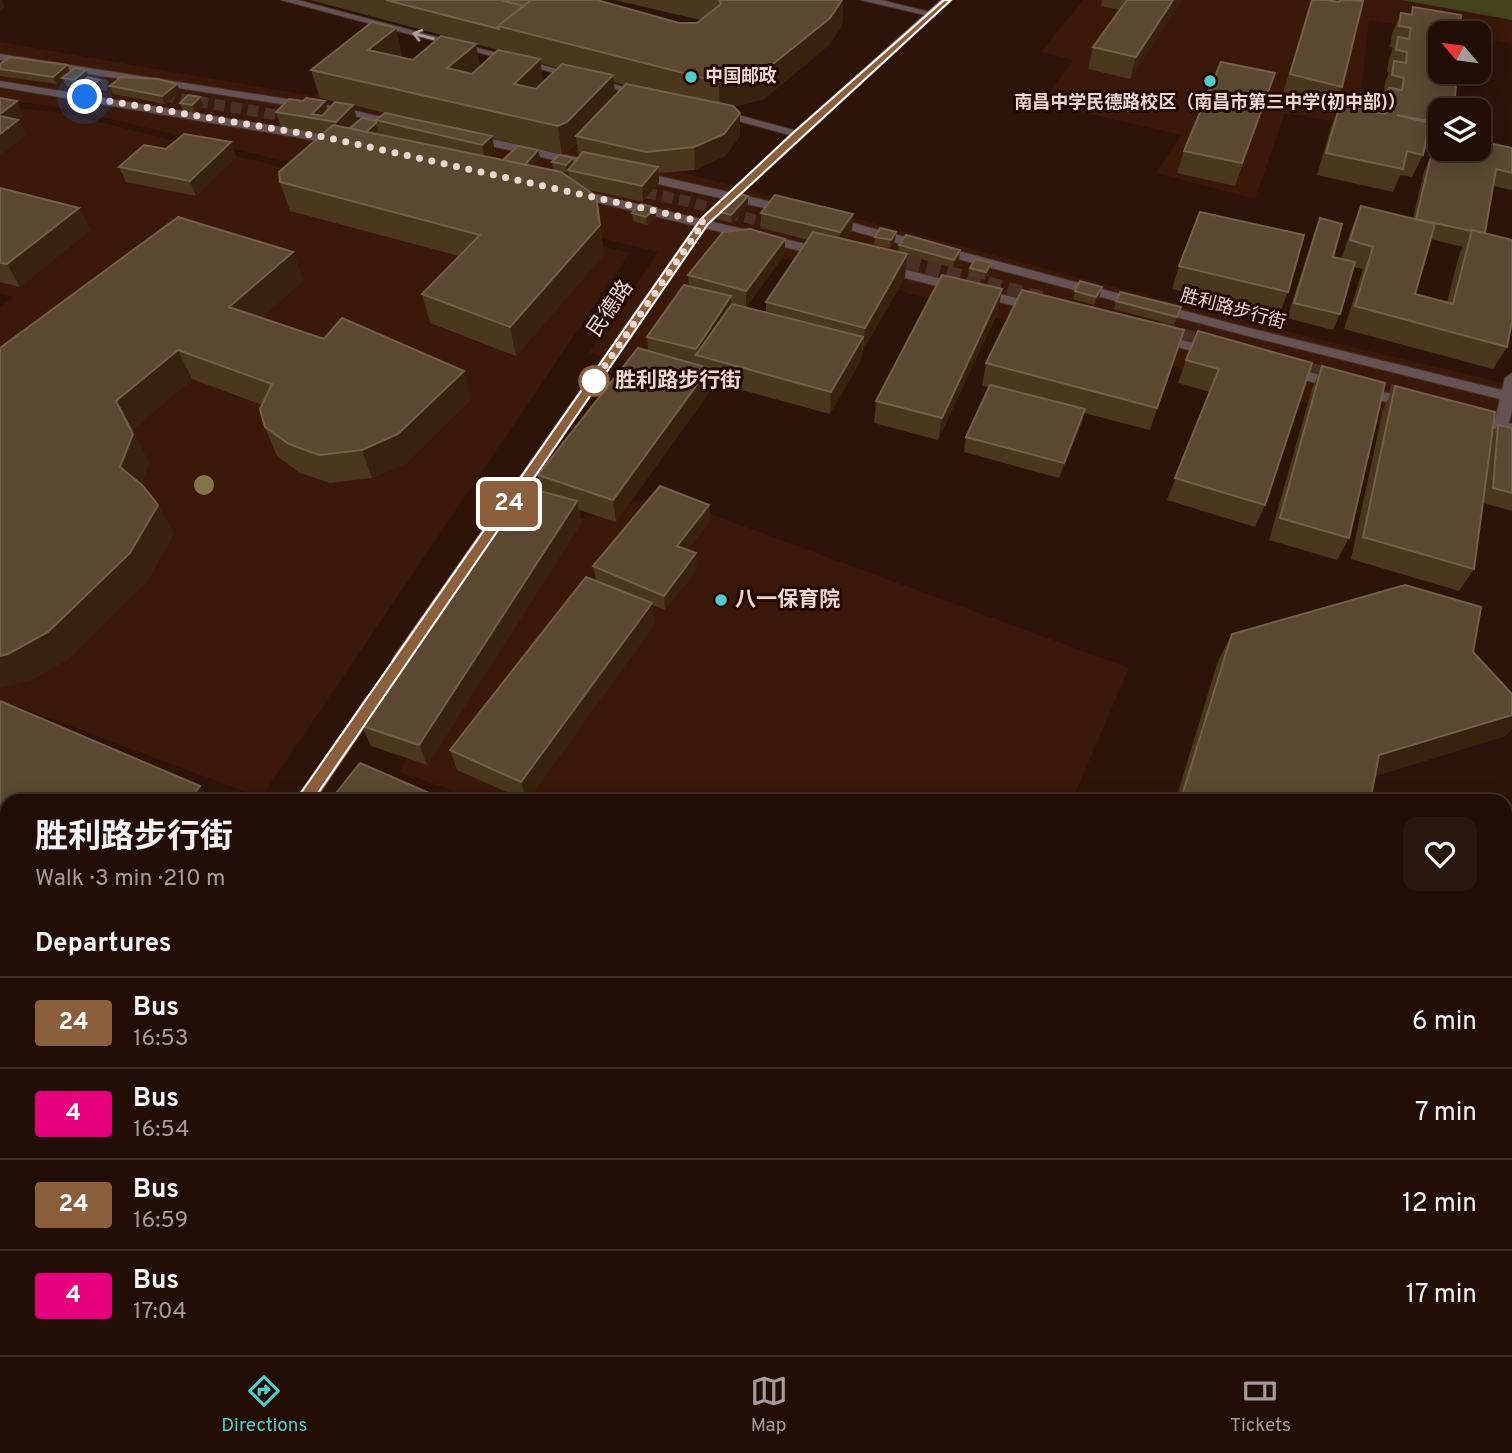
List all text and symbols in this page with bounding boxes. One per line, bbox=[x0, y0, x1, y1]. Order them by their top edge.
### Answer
north arrow bbox=[1428, 21, 1491, 84]
map controls bbox=[1428, 21, 1491, 161]
one-way arrow bbox=[412, 29, 435, 42]
place label: 中国邮政 bbox=[705, 65, 777, 89]
marker: 中国邮政 bbox=[683, 69, 699, 85]
marker: 南昌中学民德路校区（南昌市第三中学(初中部)） bbox=[1202, 73, 1218, 89]
your location bbox=[67, 79, 102, 114]
place label: 南昌中学民德路校区（南昌市第三中学(初中部)） bbox=[1014, 92, 1406, 115]
button: layers bbox=[1428, 98, 1491, 161]
street label: 民德路 bbox=[582, 275, 640, 343]
street label: 胜利路步行街 bbox=[1178, 285, 1288, 335]
marker: 胜利路步行街 bbox=[579, 366, 609, 396]
place label: 胜利路步行街 bbox=[615, 368, 741, 395]
line badge: 24 bbox=[477, 481, 540, 527]
text: 24 bbox=[494, 489, 524, 519]
place label: 八一保育院 bbox=[735, 587, 840, 614]
marker: 八一保育院 bbox=[713, 592, 729, 608]
button: heart bbox=[1403, 817, 1477, 891]
text: 胜利路步行街 bbox=[35, 818, 233, 860]
text: Walk · 3 min · 210 m bbox=[35, 865, 226, 894]
text: Departures bbox=[35, 928, 172, 961]
text: Bus bbox=[133, 992, 179, 1025]
text: 6 min bbox=[1412, 1006, 1477, 1039]
text: 24 bbox=[58, 1008, 89, 1038]
text: 16:53 bbox=[133, 1025, 189, 1054]
text: Bus bbox=[133, 1083, 179, 1116]
text: 7 min bbox=[1415, 1097, 1477, 1130]
text: 4 bbox=[66, 1099, 81, 1129]
text: 16:54 bbox=[133, 1116, 190, 1145]
text: Bus bbox=[133, 1174, 179, 1207]
text: 12 min bbox=[1402, 1188, 1477, 1221]
text: 24 bbox=[58, 1190, 89, 1220]
text: 16:59 bbox=[133, 1207, 188, 1236]
text: Bus bbox=[133, 1265, 179, 1298]
text: 17 min bbox=[1405, 1279, 1477, 1312]
text: 4 bbox=[66, 1281, 81, 1311]
text: 17:04 bbox=[133, 1298, 187, 1327]
tab: Directions bbox=[221, 1372, 307, 1438]
tab: Map bbox=[750, 1372, 788, 1438]
tab: Tickets bbox=[1230, 1372, 1291, 1438]

